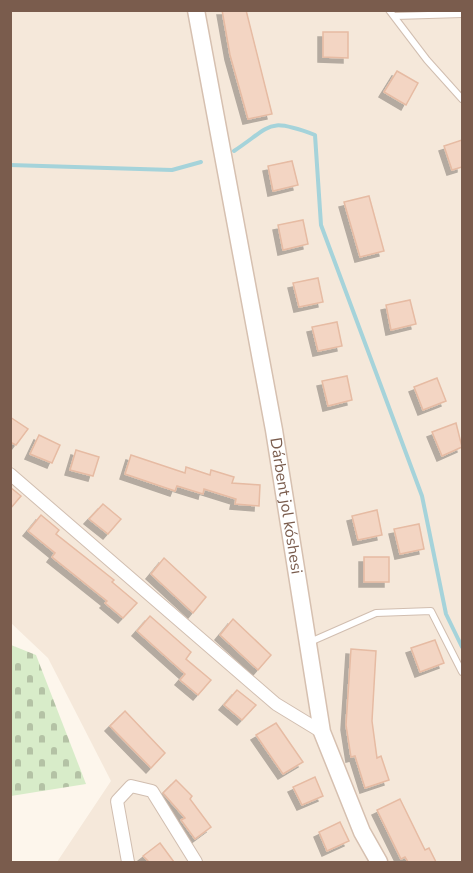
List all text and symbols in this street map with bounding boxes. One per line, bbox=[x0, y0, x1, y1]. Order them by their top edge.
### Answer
street label: Dárbent jol kóshesi bbox=[264, 436, 308, 576]

